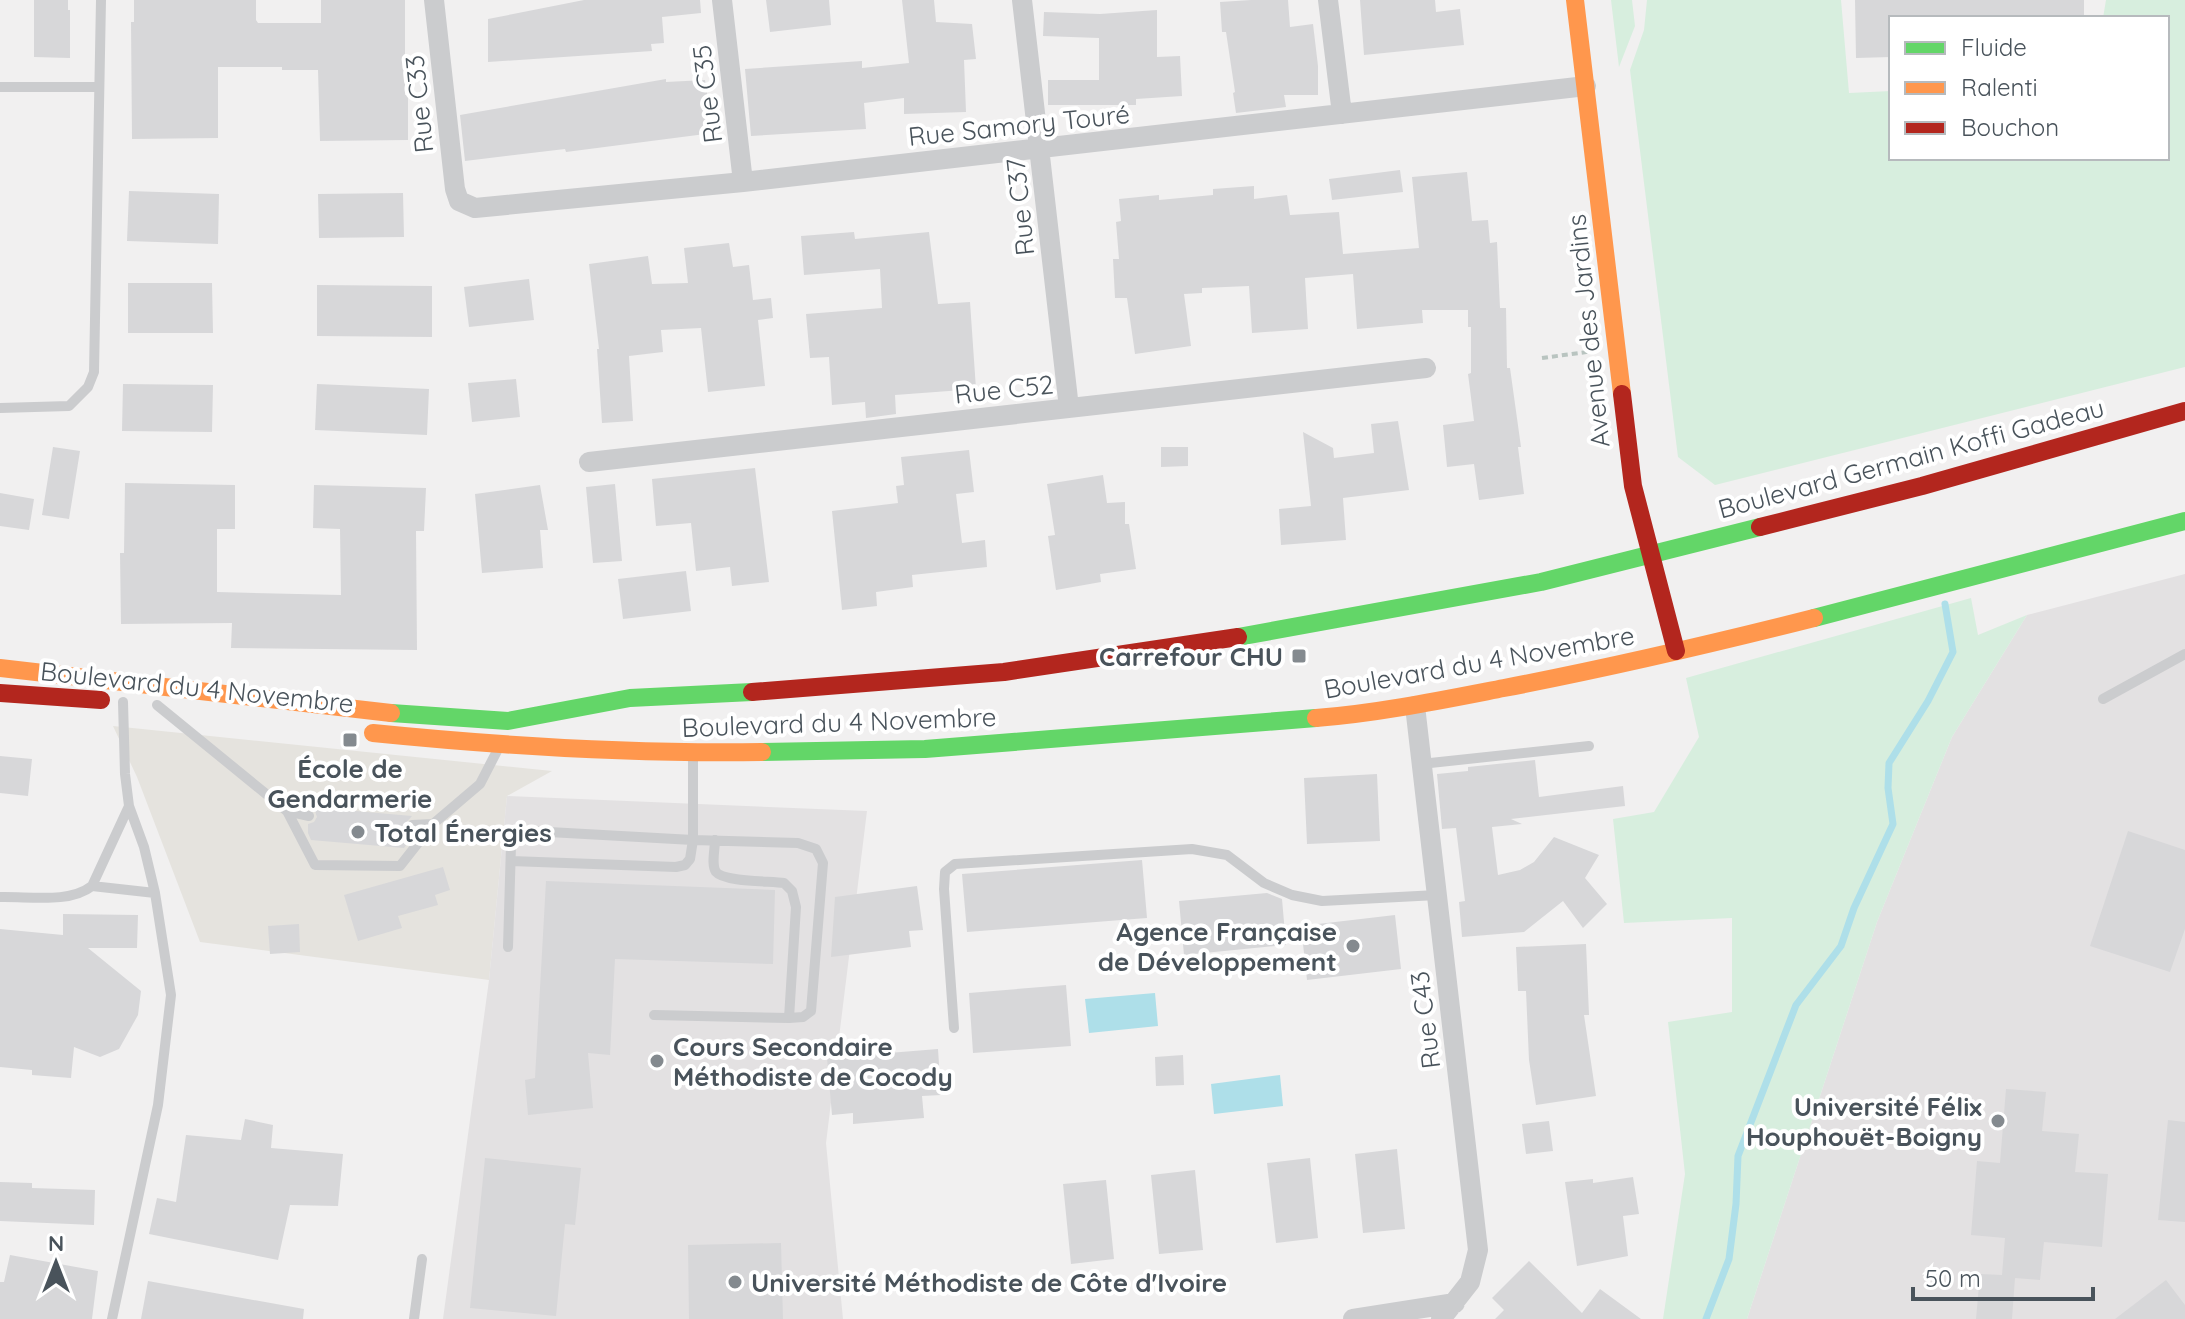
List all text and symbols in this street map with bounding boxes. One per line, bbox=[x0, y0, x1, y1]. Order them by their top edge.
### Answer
legend bbox=[1889, 16, 2169, 160]
text: Fluide bbox=[1961, 32, 2027, 62]
street label: Rue C35 bbox=[685, 43, 729, 145]
street label: Rue C33 bbox=[397, 54, 441, 154]
text: Ralenti bbox=[1961, 72, 2038, 102]
street label: Rue Samory Touré bbox=[907, 97, 1131, 153]
text: Bouchon bbox=[1961, 112, 2059, 142]
street label: Rue C37 bbox=[998, 157, 1042, 257]
street label: Avenue des Jardins bbox=[1559, 213, 1617, 449]
street label: Rue C52 bbox=[953, 367, 1055, 411]
street label: Boulevard Germain Koffi Gadeau bbox=[1714, 390, 2108, 526]
street label: Boulevard du 4 Novembre bbox=[1321, 618, 1637, 706]
place label: Carrefour CHU bbox=[1099, 640, 1283, 673]
marker: Carrefour CHU bbox=[1290, 647, 1308, 665]
street label: Boulevard du 4 Novembre bbox=[39, 654, 355, 720]
street label: Boulevard du 4 Novembre bbox=[681, 700, 997, 744]
marker: École de Gendarmerie bbox=[341, 731, 359, 749]
place label: École de Gendarmerie bbox=[268, 752, 432, 815]
place label: Total Énergies bbox=[374, 816, 552, 849]
marker: Total Énergies bbox=[349, 823, 367, 841]
place label: Agence Française de Développement bbox=[1098, 915, 1337, 978]
marker: Agence Française de Développement bbox=[1344, 937, 1362, 955]
street label: Rue C43 bbox=[1403, 969, 1447, 1071]
place label: Cours Secondaire Méthodiste de Cocody bbox=[673, 1030, 953, 1093]
marker: Cours Secondaire Méthodiste de Cocody bbox=[648, 1052, 666, 1070]
place label: Université Félix Houphouët-Boigny bbox=[1746, 1090, 1982, 1153]
marker: Université Félix Houphouët-Boigny bbox=[1989, 1112, 2007, 1130]
north arrow bbox=[16, 1223, 96, 1303]
text: N bbox=[48, 1229, 64, 1257]
scale bar bbox=[1913, 1251, 2093, 1301]
text: 50 m bbox=[1925, 1263, 1981, 1293]
place label: Université Méthodiste de Côte d'Ivoire bbox=[751, 1266, 1227, 1299]
marker: Université Méthodiste de Côte d'Ivoire bbox=[726, 1273, 744, 1291]

